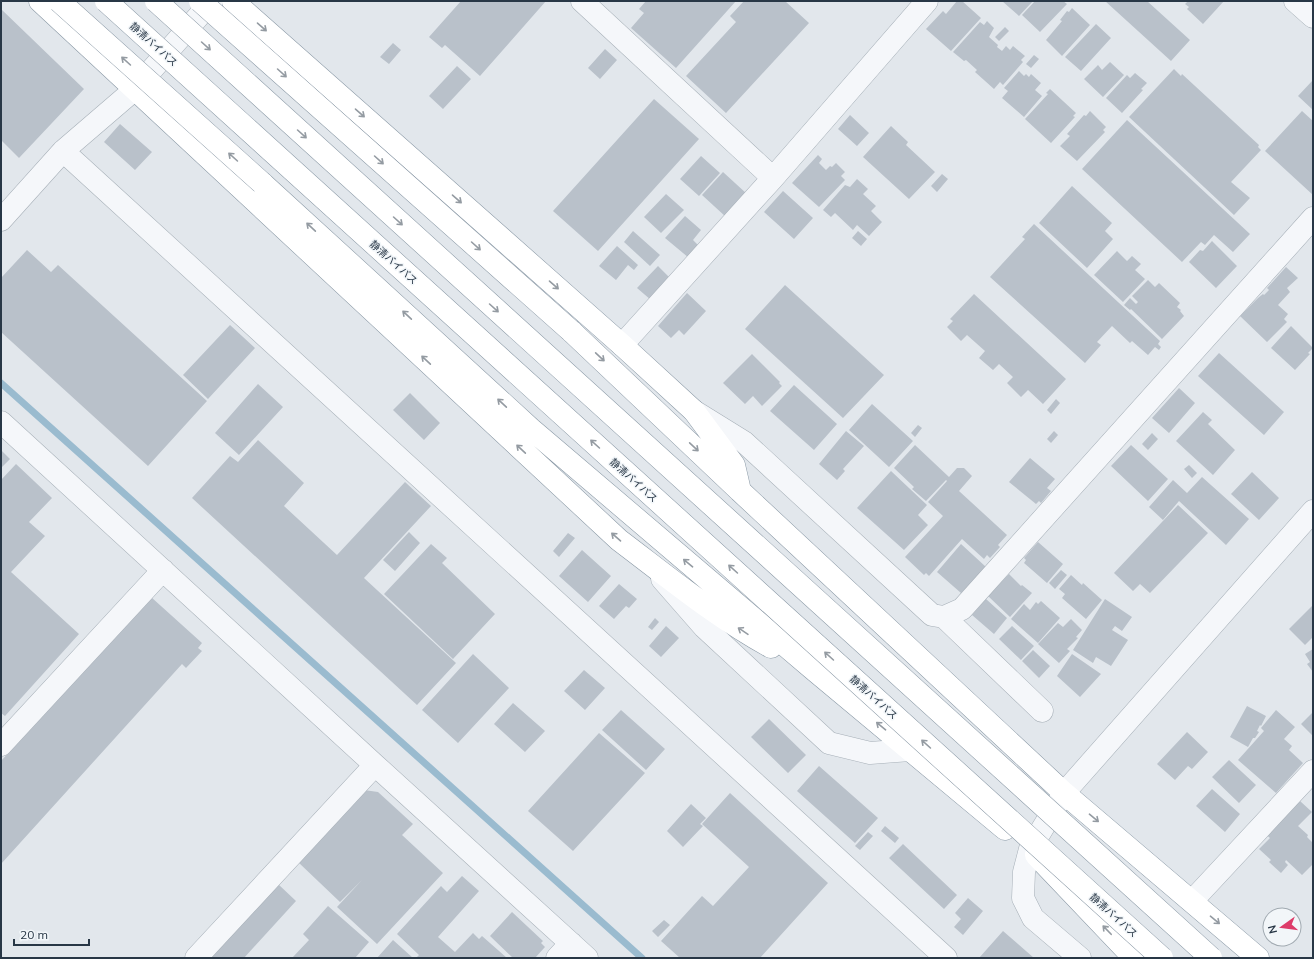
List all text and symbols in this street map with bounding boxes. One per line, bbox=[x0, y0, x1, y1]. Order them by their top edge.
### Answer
street label: 静清バイパス bbox=[127, 20, 180, 69]
one-way arrow bbox=[257, 22, 268, 31]
one-way arrow bbox=[200, 41, 210, 50]
one-way arrow bbox=[121, 57, 131, 66]
one-way arrow bbox=[277, 69, 287, 78]
one-way arrow bbox=[354, 108, 364, 117]
one-way arrow bbox=[297, 129, 307, 138]
one-way arrow bbox=[228, 152, 239, 161]
one-way arrow bbox=[374, 155, 384, 164]
one-way arrow bbox=[452, 194, 462, 204]
one-way arrow bbox=[393, 217, 403, 226]
one-way arrow bbox=[306, 222, 316, 232]
street label: 静清バイパス bbox=[367, 238, 420, 287]
one-way arrow bbox=[471, 241, 481, 251]
one-way arrow bbox=[549, 281, 560, 290]
one-way arrow bbox=[489, 304, 499, 313]
one-way arrow bbox=[402, 311, 412, 320]
one-way arrow bbox=[595, 353, 605, 362]
one-way arrow bbox=[421, 356, 431, 365]
one-way arrow bbox=[497, 398, 507, 408]
one-way arrow bbox=[590, 439, 600, 449]
one-way arrow bbox=[689, 442, 699, 452]
one-way arrow bbox=[516, 444, 526, 453]
street label: 静清バイパス bbox=[607, 456, 660, 505]
one-way arrow bbox=[611, 532, 621, 542]
one-way arrow bbox=[683, 559, 694, 568]
one-way arrow bbox=[728, 564, 738, 574]
one-way arrow bbox=[738, 627, 749, 635]
one-way arrow bbox=[824, 652, 834, 661]
street label: 静清バイパス bbox=[847, 673, 900, 722]
one-way arrow bbox=[876, 722, 886, 731]
one-way arrow bbox=[920, 739, 931, 748]
one-way arrow bbox=[1088, 814, 1099, 823]
street label: 静清バイパス bbox=[1087, 891, 1140, 940]
north arrow bbox=[1262, 907, 1302, 947]
one-way arrow bbox=[1209, 915, 1220, 924]
scale bar bbox=[14, 921, 89, 947]
text: N bbox=[1264, 924, 1280, 935]
one-way arrow bbox=[1102, 925, 1112, 935]
text: 20 m bbox=[20, 927, 48, 942]

